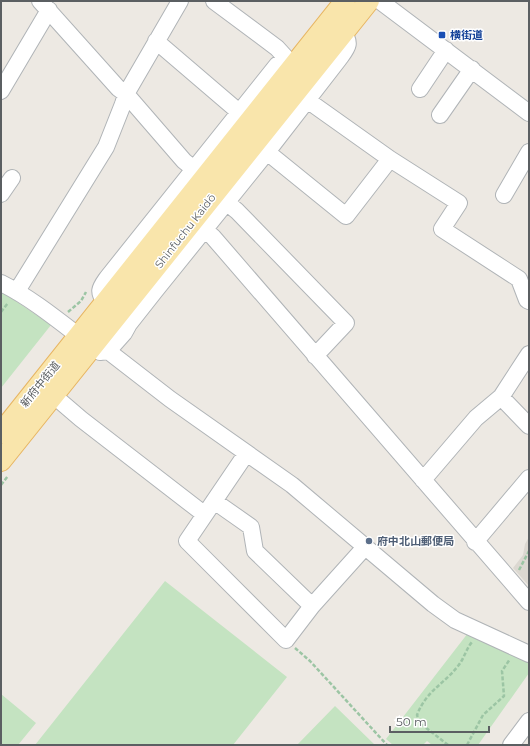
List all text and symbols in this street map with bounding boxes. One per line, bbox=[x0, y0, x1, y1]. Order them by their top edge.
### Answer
place label: 横街道 bbox=[450, 28, 483, 42]
marker: 横街道 bbox=[437, 30, 447, 40]
street label: Shinfuchu Kaidō bbox=[151, 191, 219, 271]
street label: 新府中街道 bbox=[17, 358, 63, 410]
place label: 府中北山郵便局 bbox=[377, 534, 454, 548]
marker: 府中北山郵便局 bbox=[364, 536, 374, 546]
scale bar bbox=[390, 708, 489, 734]
text: 50 m bbox=[396, 714, 427, 729]

